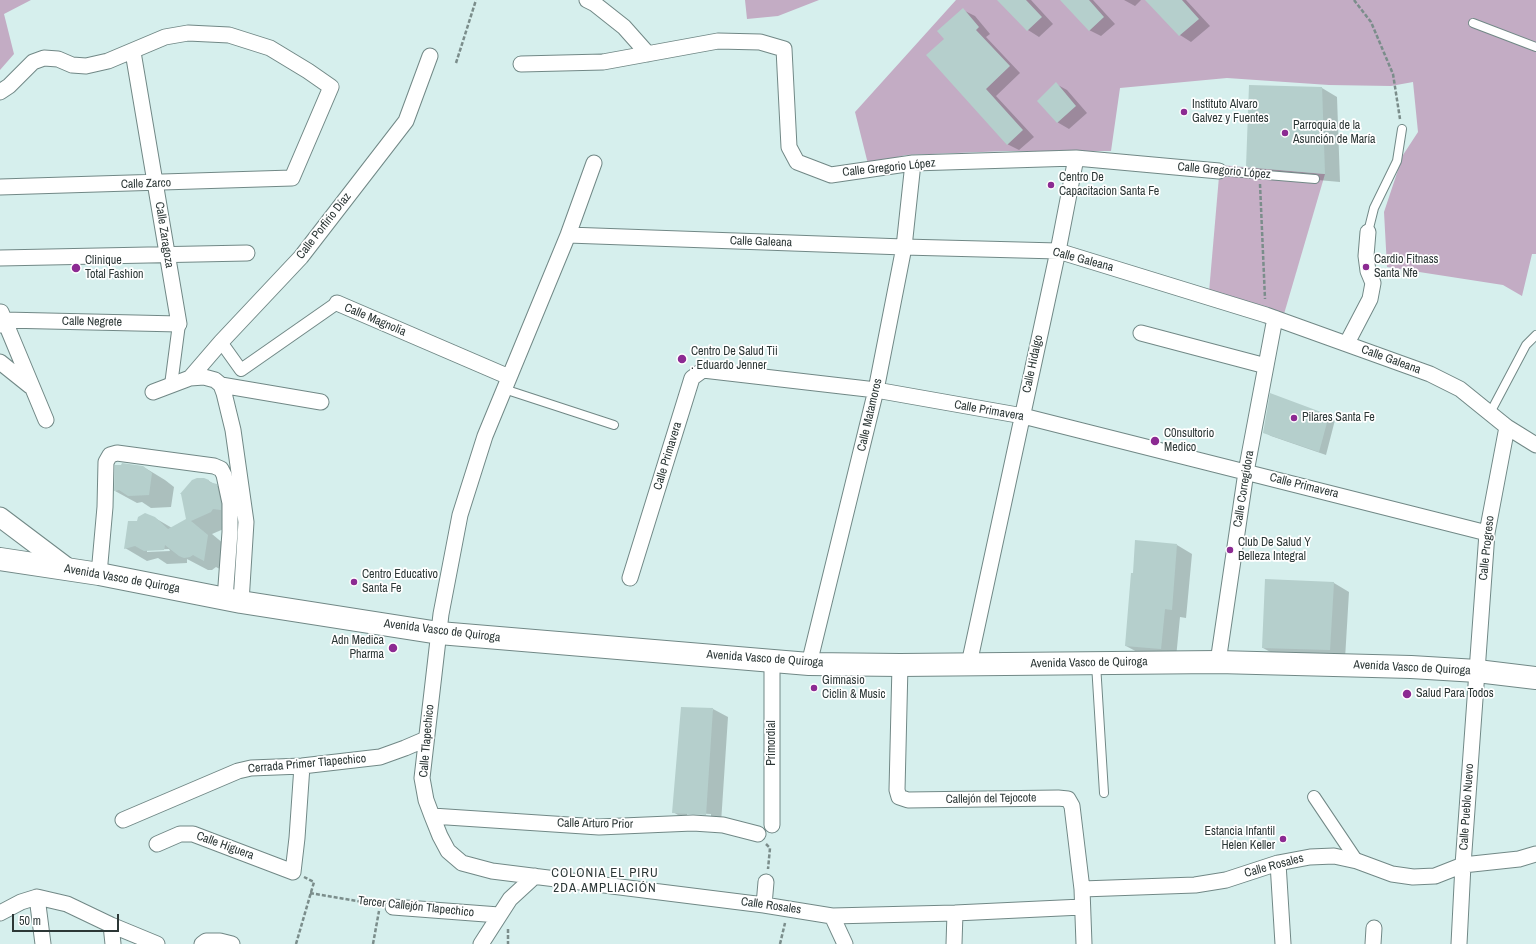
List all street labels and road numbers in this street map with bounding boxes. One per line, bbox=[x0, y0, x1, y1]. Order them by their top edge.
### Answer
street label: Calle Gregorio López bbox=[842, 156, 936, 180]
street label: Calle Gregorio López bbox=[1177, 160, 1271, 182]
street label: Calle Zarco bbox=[121, 176, 171, 192]
street label: Calle Porfirio Díaz bbox=[294, 190, 354, 262]
street label: Calle Zaragoza bbox=[152, 201, 176, 269]
street label: Calle Galeana bbox=[730, 234, 792, 250]
street label: Calle Galeana bbox=[1051, 245, 1115, 275]
street label: Calle Magnolia bbox=[342, 301, 408, 339]
street label: Calle Negrete bbox=[62, 314, 122, 330]
street label: Calle Hidalgo bbox=[1020, 334, 1046, 394]
street label: Calle Galeana bbox=[1359, 343, 1423, 377]
street label: Calle Matamoros bbox=[855, 377, 885, 453]
street label: Calle Primavera bbox=[953, 398, 1025, 424]
street label: Calle Primavera bbox=[651, 420, 685, 492]
street label: Calle Corregidora bbox=[1231, 450, 1257, 528]
street label: Calle Primavera bbox=[1268, 470, 1340, 502]
street label: Calle Progreso bbox=[1476, 515, 1498, 581]
street label: Avenida Vasco de Quiroga bbox=[63, 562, 181, 596]
street label: Avenida Vasco de Quiroga bbox=[383, 617, 501, 645]
street label: Avenida Vasco de Quiroga bbox=[706, 648, 824, 670]
street label: Avenida Vasco de Quiroga bbox=[1030, 655, 1148, 671]
street label: Avenida Vasco de Quiroga bbox=[1353, 658, 1471, 678]
street label: Calle Tlapechico bbox=[417, 704, 437, 778]
street label: Primordial bbox=[765, 720, 779, 766]
street label: Cerrada Primer Tlapechico bbox=[247, 752, 367, 776]
street label: Calle Pueblo Nuevo bbox=[1457, 763, 1477, 851]
street label: Callejón del Tejocote bbox=[945, 791, 1037, 807]
street label: Calle Arturo Prior bbox=[557, 816, 633, 832]
street label: Calle Higuera bbox=[194, 829, 256, 863]
street label: Calle Rosales bbox=[1243, 851, 1305, 881]
street label: Tercer Callejón Tlapechico bbox=[357, 894, 475, 920]
street label: Calle Rosales bbox=[740, 895, 802, 917]

